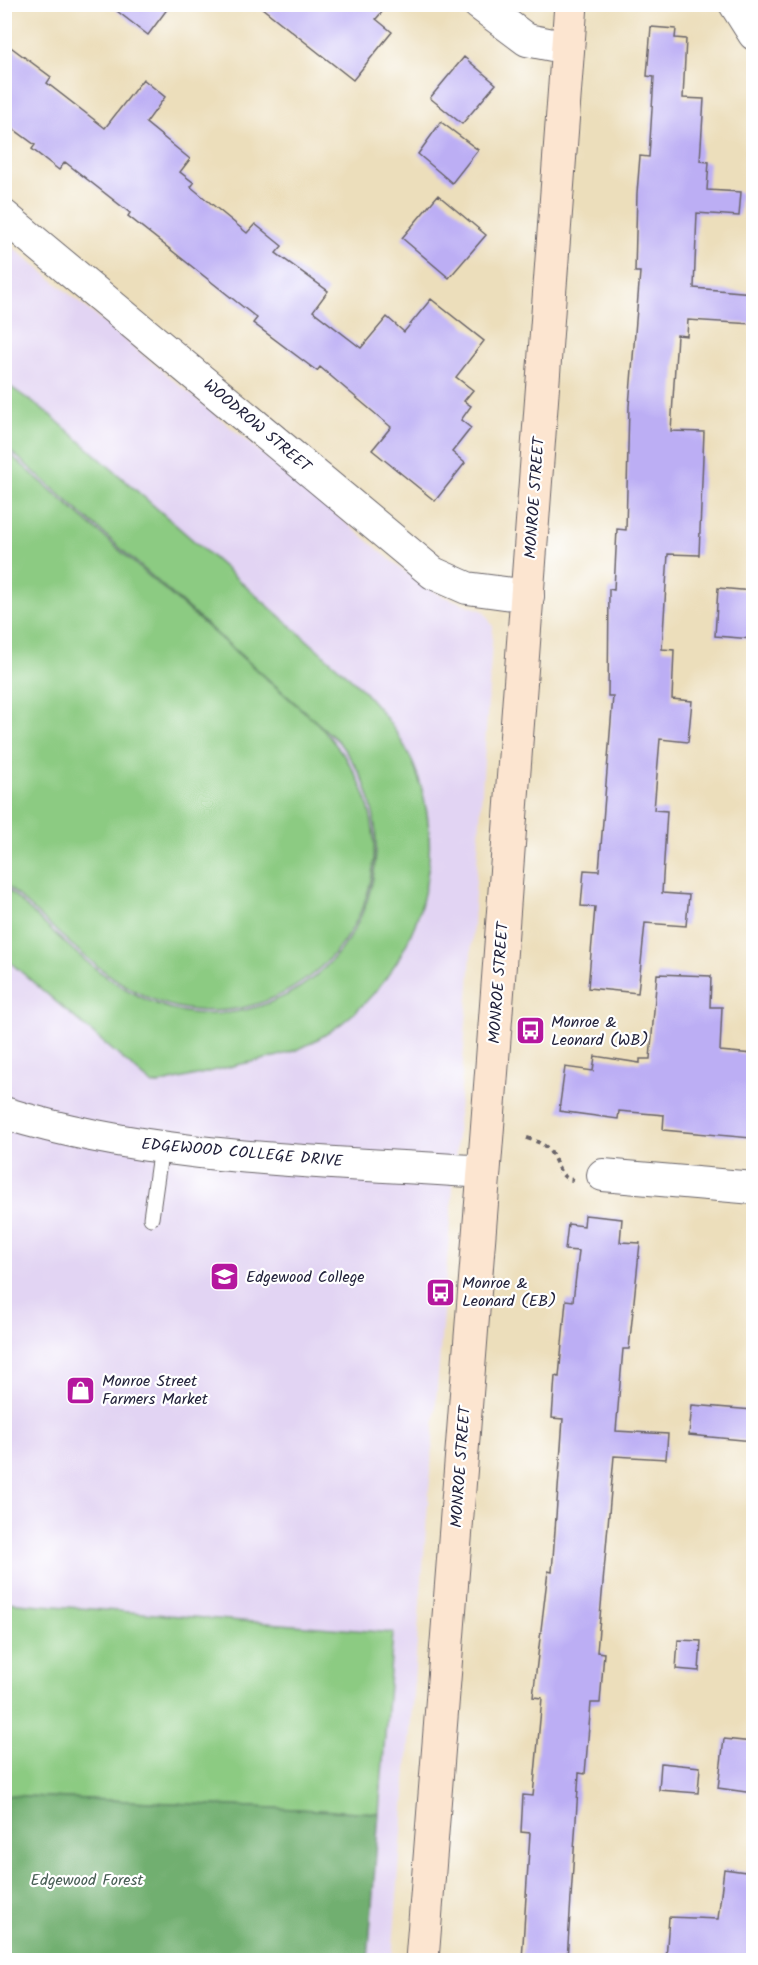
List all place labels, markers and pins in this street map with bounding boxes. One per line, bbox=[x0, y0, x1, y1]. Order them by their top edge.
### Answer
place label: Monroe & Leonard (WB) bbox=[551, 1010, 648, 1053]
bus stop icon: Monroe & Leonard (WB) bbox=[514, 1015, 546, 1047]
school or university icon: Edgewood College bbox=[209, 1261, 241, 1293]
place label: Edgewood College bbox=[246, 1265, 364, 1290]
place label: Monroe & Leonard (EB) bbox=[462, 1271, 556, 1314]
bus stop icon: Monroe & Leonard (EB) bbox=[425, 1276, 457, 1308]
place label: Monroe Street Farmers Market bbox=[102, 1369, 209, 1412]
shop icon: Monroe Street Farmers Market bbox=[65, 1374, 97, 1406]

